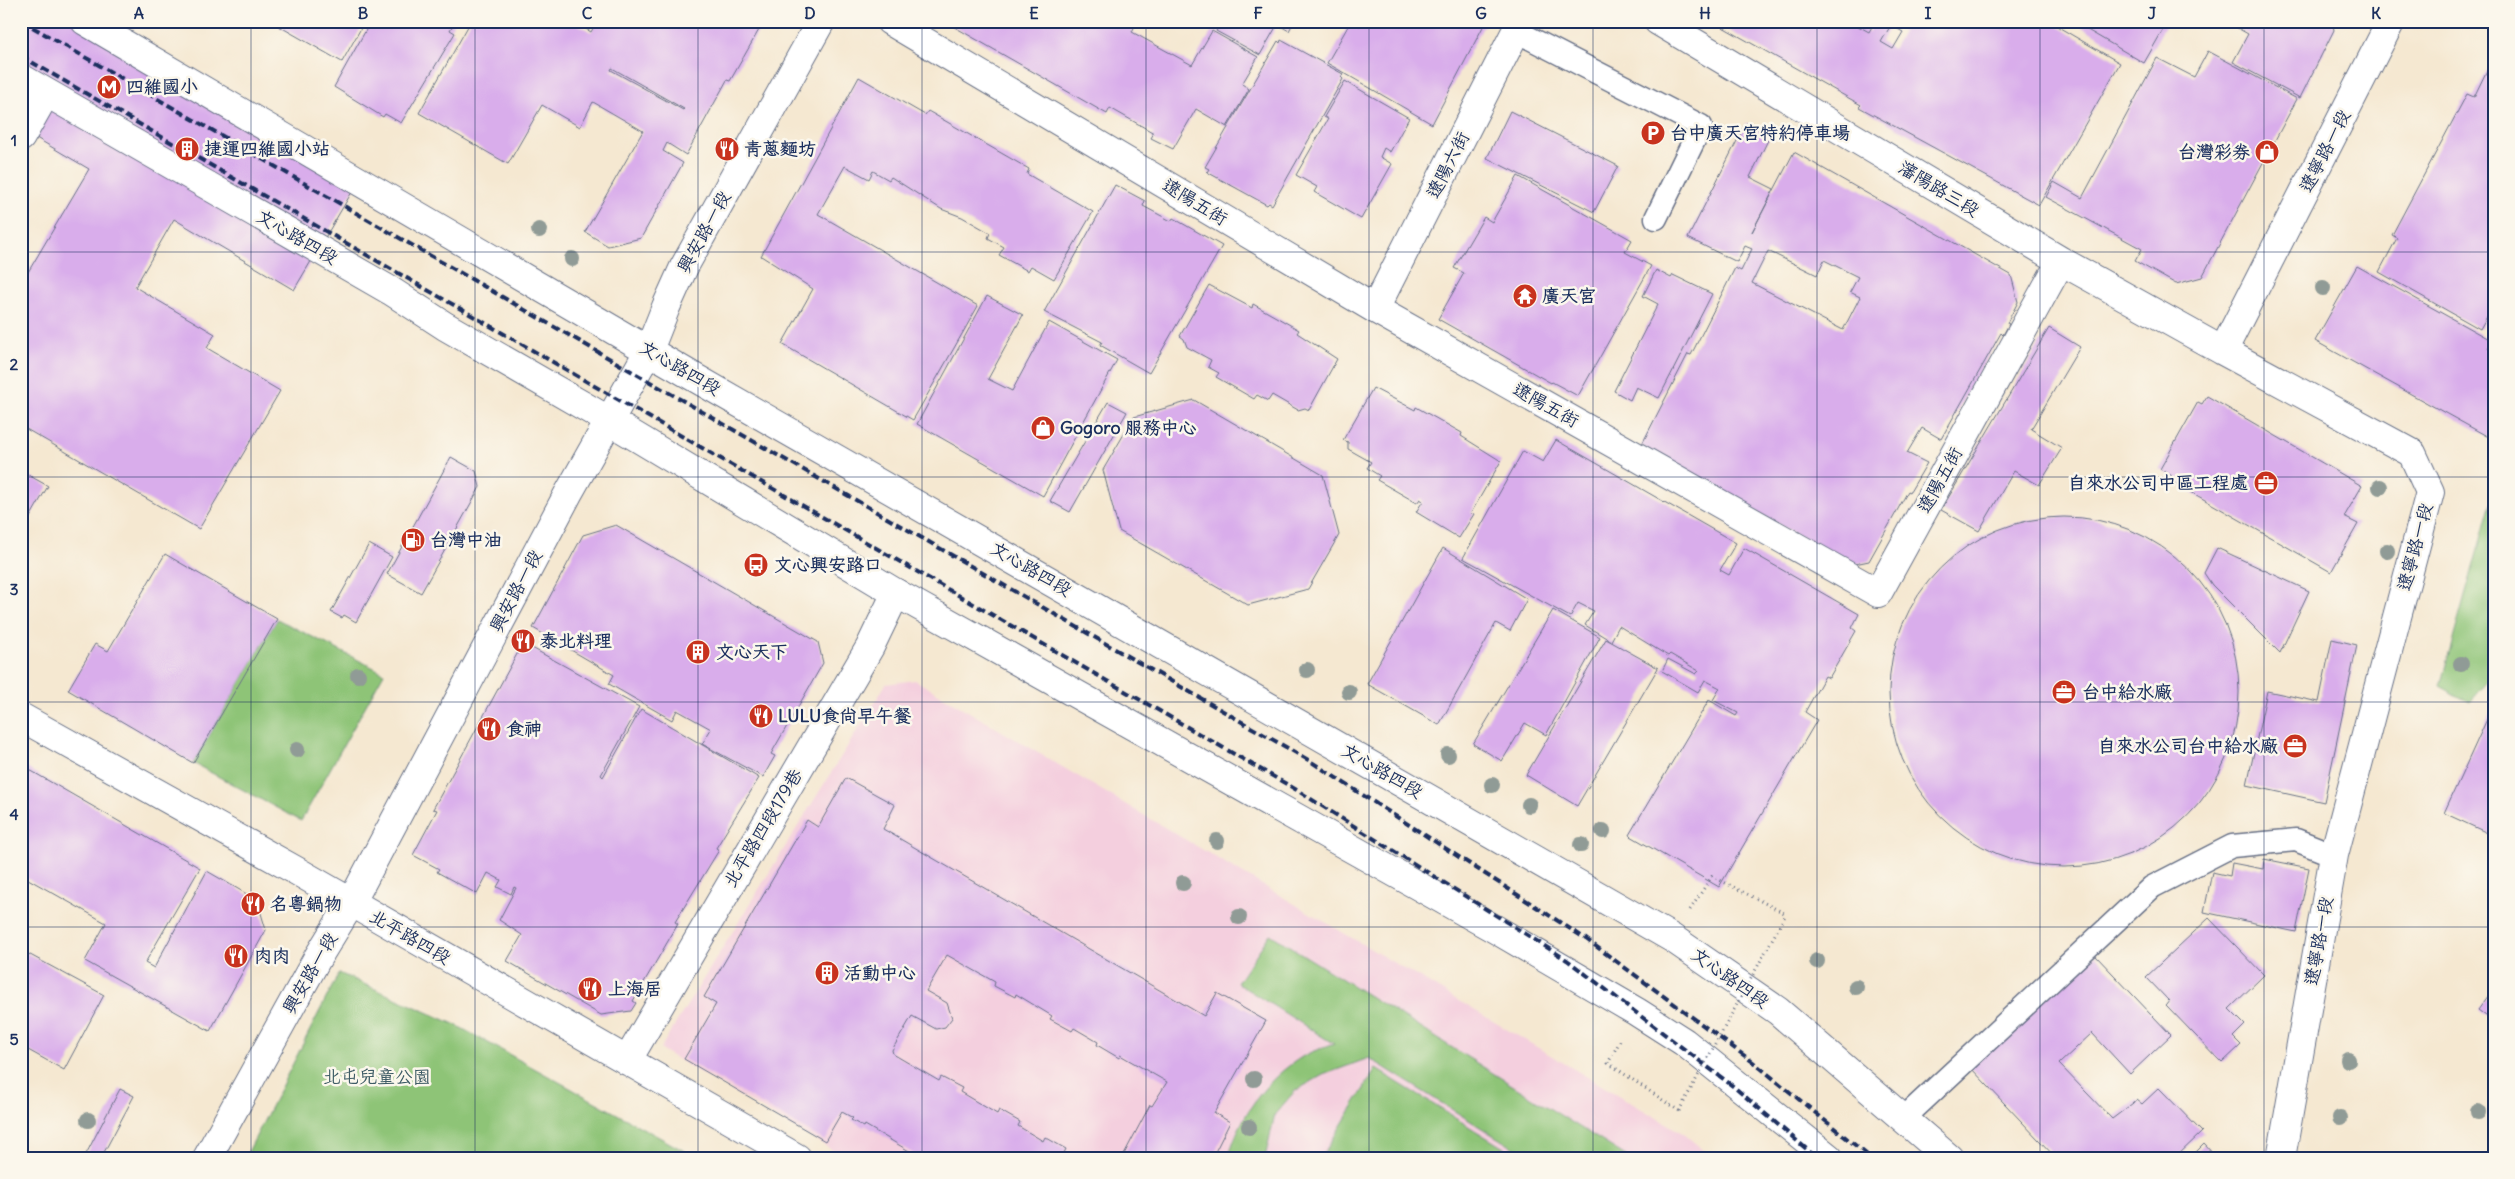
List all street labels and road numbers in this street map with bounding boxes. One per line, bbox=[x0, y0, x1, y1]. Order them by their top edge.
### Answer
street label: 遼寧路一段 bbox=[2294, 105, 2355, 196]
street label: 遼陽六街 bbox=[1421, 127, 1474, 202]
street label: 瀋陽路三段 bbox=[1895, 156, 1984, 222]
street label: 遼陽五街 bbox=[1158, 173, 1232, 230]
street label: 興安路一段 bbox=[672, 187, 735, 277]
street label: 文心路四段 bbox=[253, 204, 342, 269]
street label: 文心路四段 bbox=[636, 335, 725, 400]
street label: 遼陽五街 bbox=[1509, 377, 1583, 432]
street label: 遼陽五街 bbox=[1912, 443, 1967, 517]
street label: 遼寧路一段 bbox=[2392, 500, 2437, 593]
street label: 文心路四段 bbox=[987, 536, 1076, 601]
street label: 興安路一段 bbox=[484, 546, 547, 636]
street label: 文心路四段 bbox=[1338, 738, 1427, 803]
street label: 北平路四段179巷 bbox=[718, 764, 807, 891]
street label: 遼寧路一段 bbox=[2299, 895, 2338, 987]
street label: 北平路四段 bbox=[366, 904, 455, 969]
street label: 興安路一段 bbox=[277, 928, 342, 1017]
street label: 文心路四段 bbox=[1687, 942, 1774, 1013]

